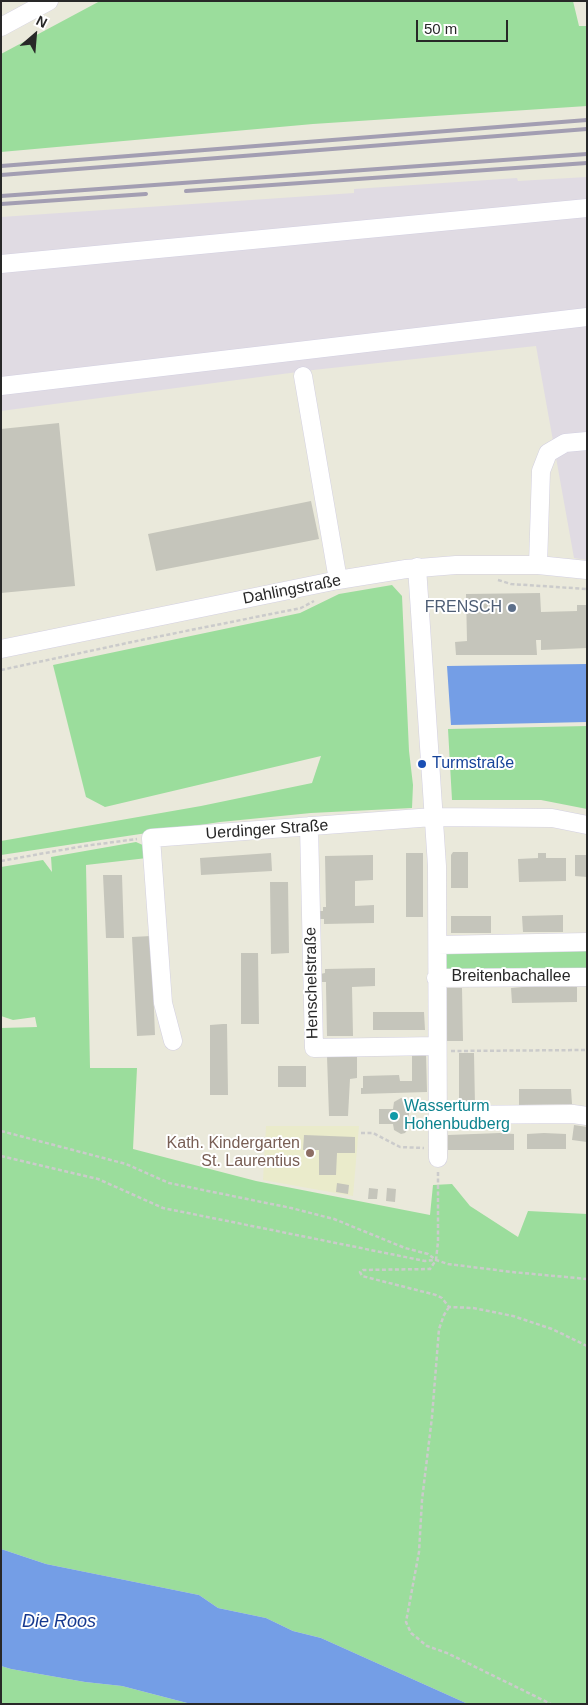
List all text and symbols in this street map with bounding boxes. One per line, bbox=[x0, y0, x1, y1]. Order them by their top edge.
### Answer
north arrow bbox=[10, 10, 60, 60]
scale bar bbox=[418, 10, 510, 42]
text: N bbox=[34, 12, 50, 31]
text: 50 m bbox=[424, 20, 457, 37]
street label: Dahlingstraße bbox=[241, 571, 343, 609]
place label: FRENSCH bbox=[425, 598, 502, 618]
marker: FRENSCH bbox=[506, 602, 518, 614]
place label: Turmstraße bbox=[432, 754, 514, 774]
marker: Turmstraße bbox=[416, 758, 428, 770]
street label: Uerdinger Straße bbox=[205, 816, 329, 844]
street label: Henschelstraße bbox=[301, 927, 323, 1039]
street label: Breitenbachallee bbox=[451, 967, 571, 987]
place label: Wasserturm Hohenbudberg bbox=[404, 1097, 510, 1135]
marker: Wasserturm Hohenbudberg bbox=[388, 1110, 400, 1122]
place label: Kath. Kindergarten St. Laurentius bbox=[167, 1134, 300, 1172]
marker: Kath. Kindergarten St. Laurentius bbox=[304, 1147, 316, 1159]
water label: Die Roos bbox=[22, 1611, 96, 1633]

